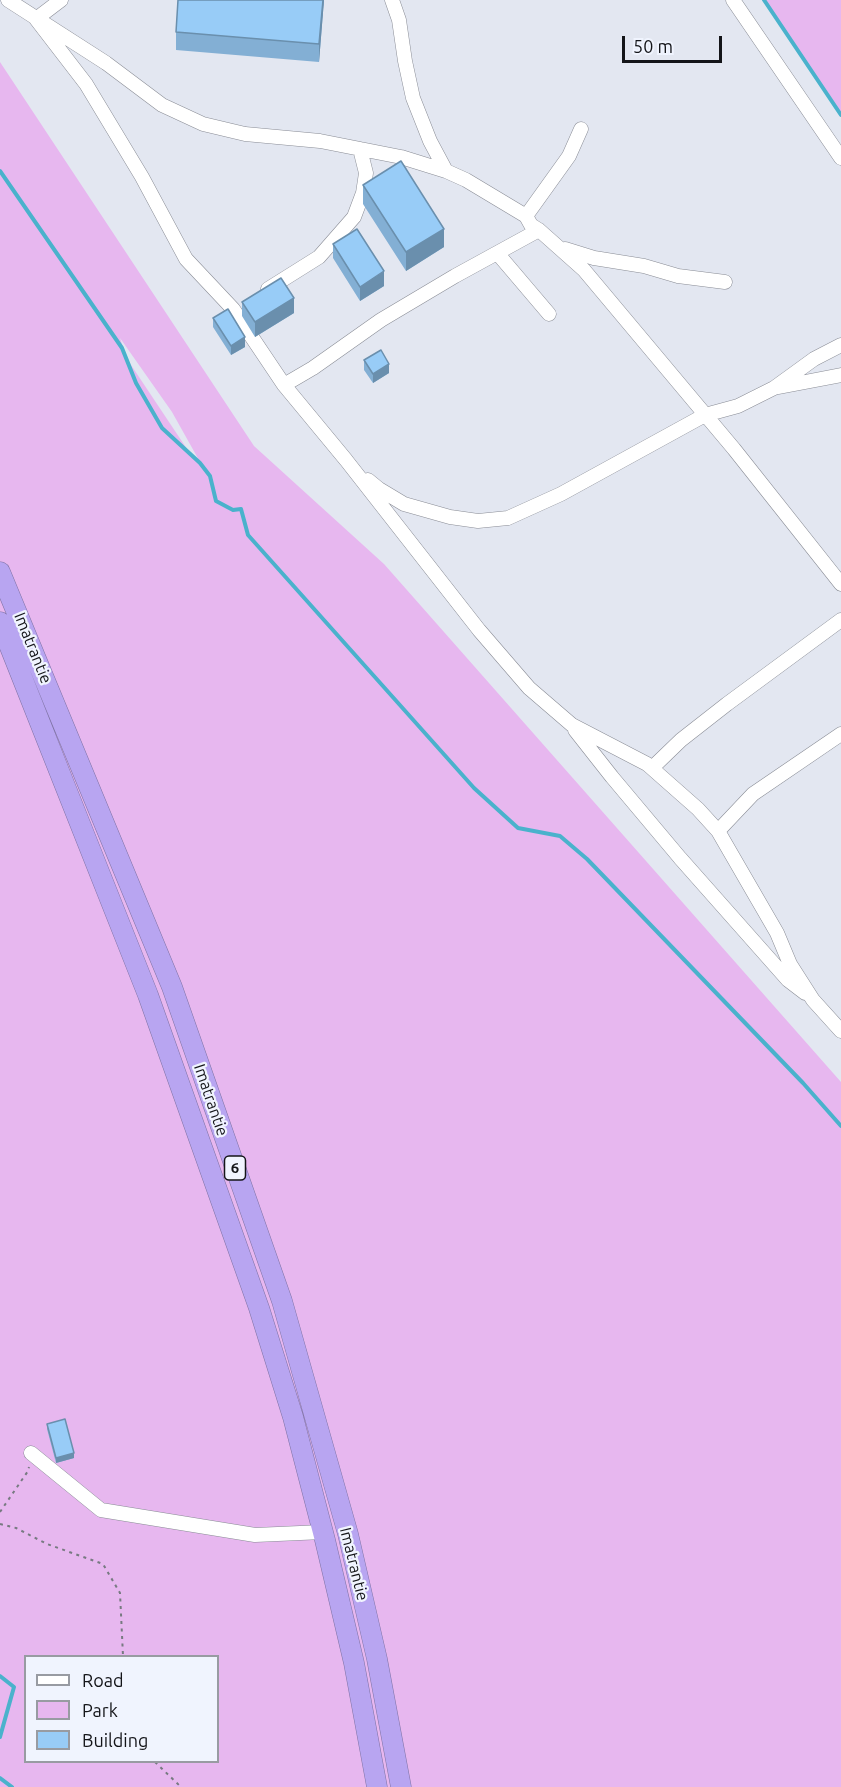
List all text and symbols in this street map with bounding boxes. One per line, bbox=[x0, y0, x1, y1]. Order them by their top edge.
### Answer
scale bar bbox=[625, 24, 726, 62]
text: 50 m bbox=[633, 36, 673, 56]
street label: Imatrantie bbox=[10, 610, 56, 686]
street label: Imatrantie bbox=[190, 1061, 232, 1139]
road number: 6 bbox=[224, 1156, 246, 1180]
street label: Imatrantie bbox=[336, 1525, 372, 1603]
legend bbox=[24, 1655, 219, 1763]
text: Road bbox=[82, 1670, 124, 1690]
text: Park bbox=[82, 1700, 118, 1720]
text: Building bbox=[82, 1730, 148, 1750]

